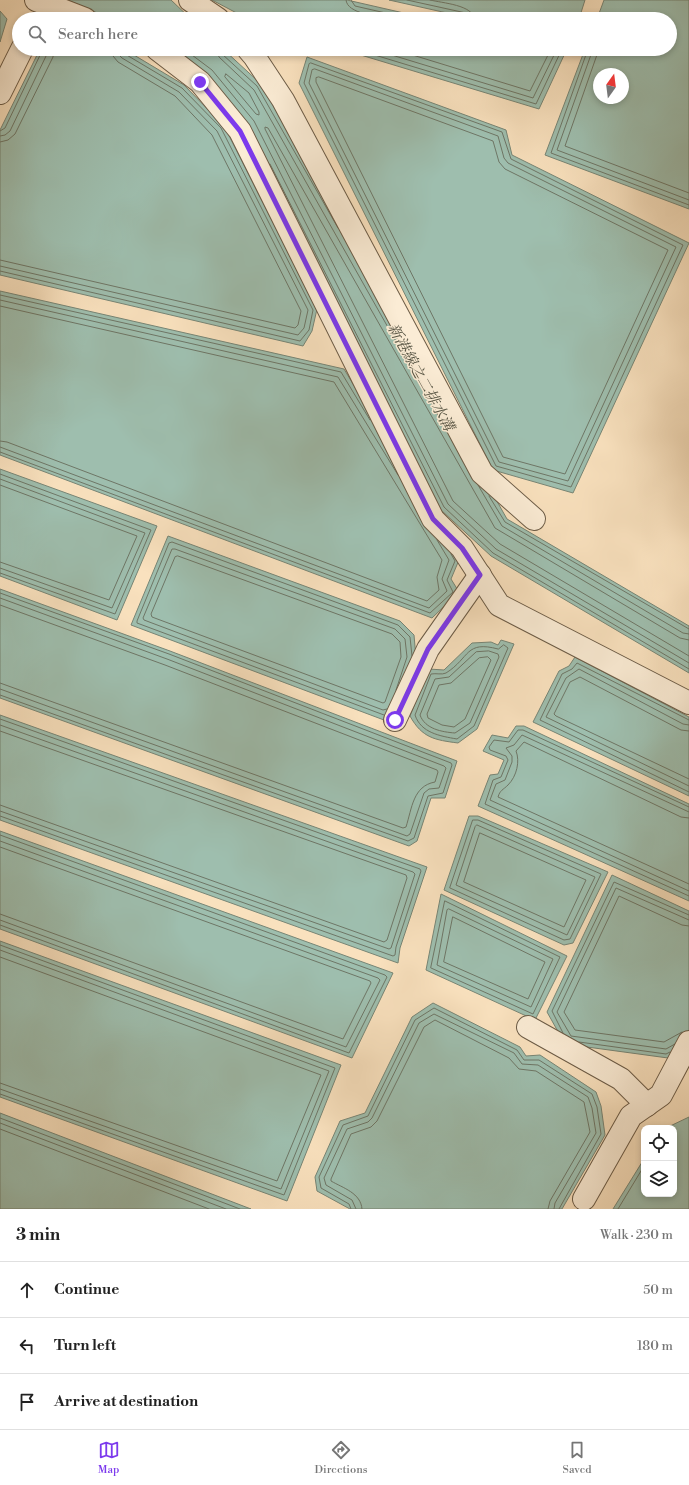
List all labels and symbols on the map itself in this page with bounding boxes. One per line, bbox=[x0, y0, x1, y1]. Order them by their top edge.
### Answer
north arrow bbox=[593, 68, 629, 104]
route end bbox=[191, 73, 209, 91]
water label: 新港線之二排水溝 bbox=[383, 320, 459, 436]
route start bbox=[386, 711, 404, 729]

